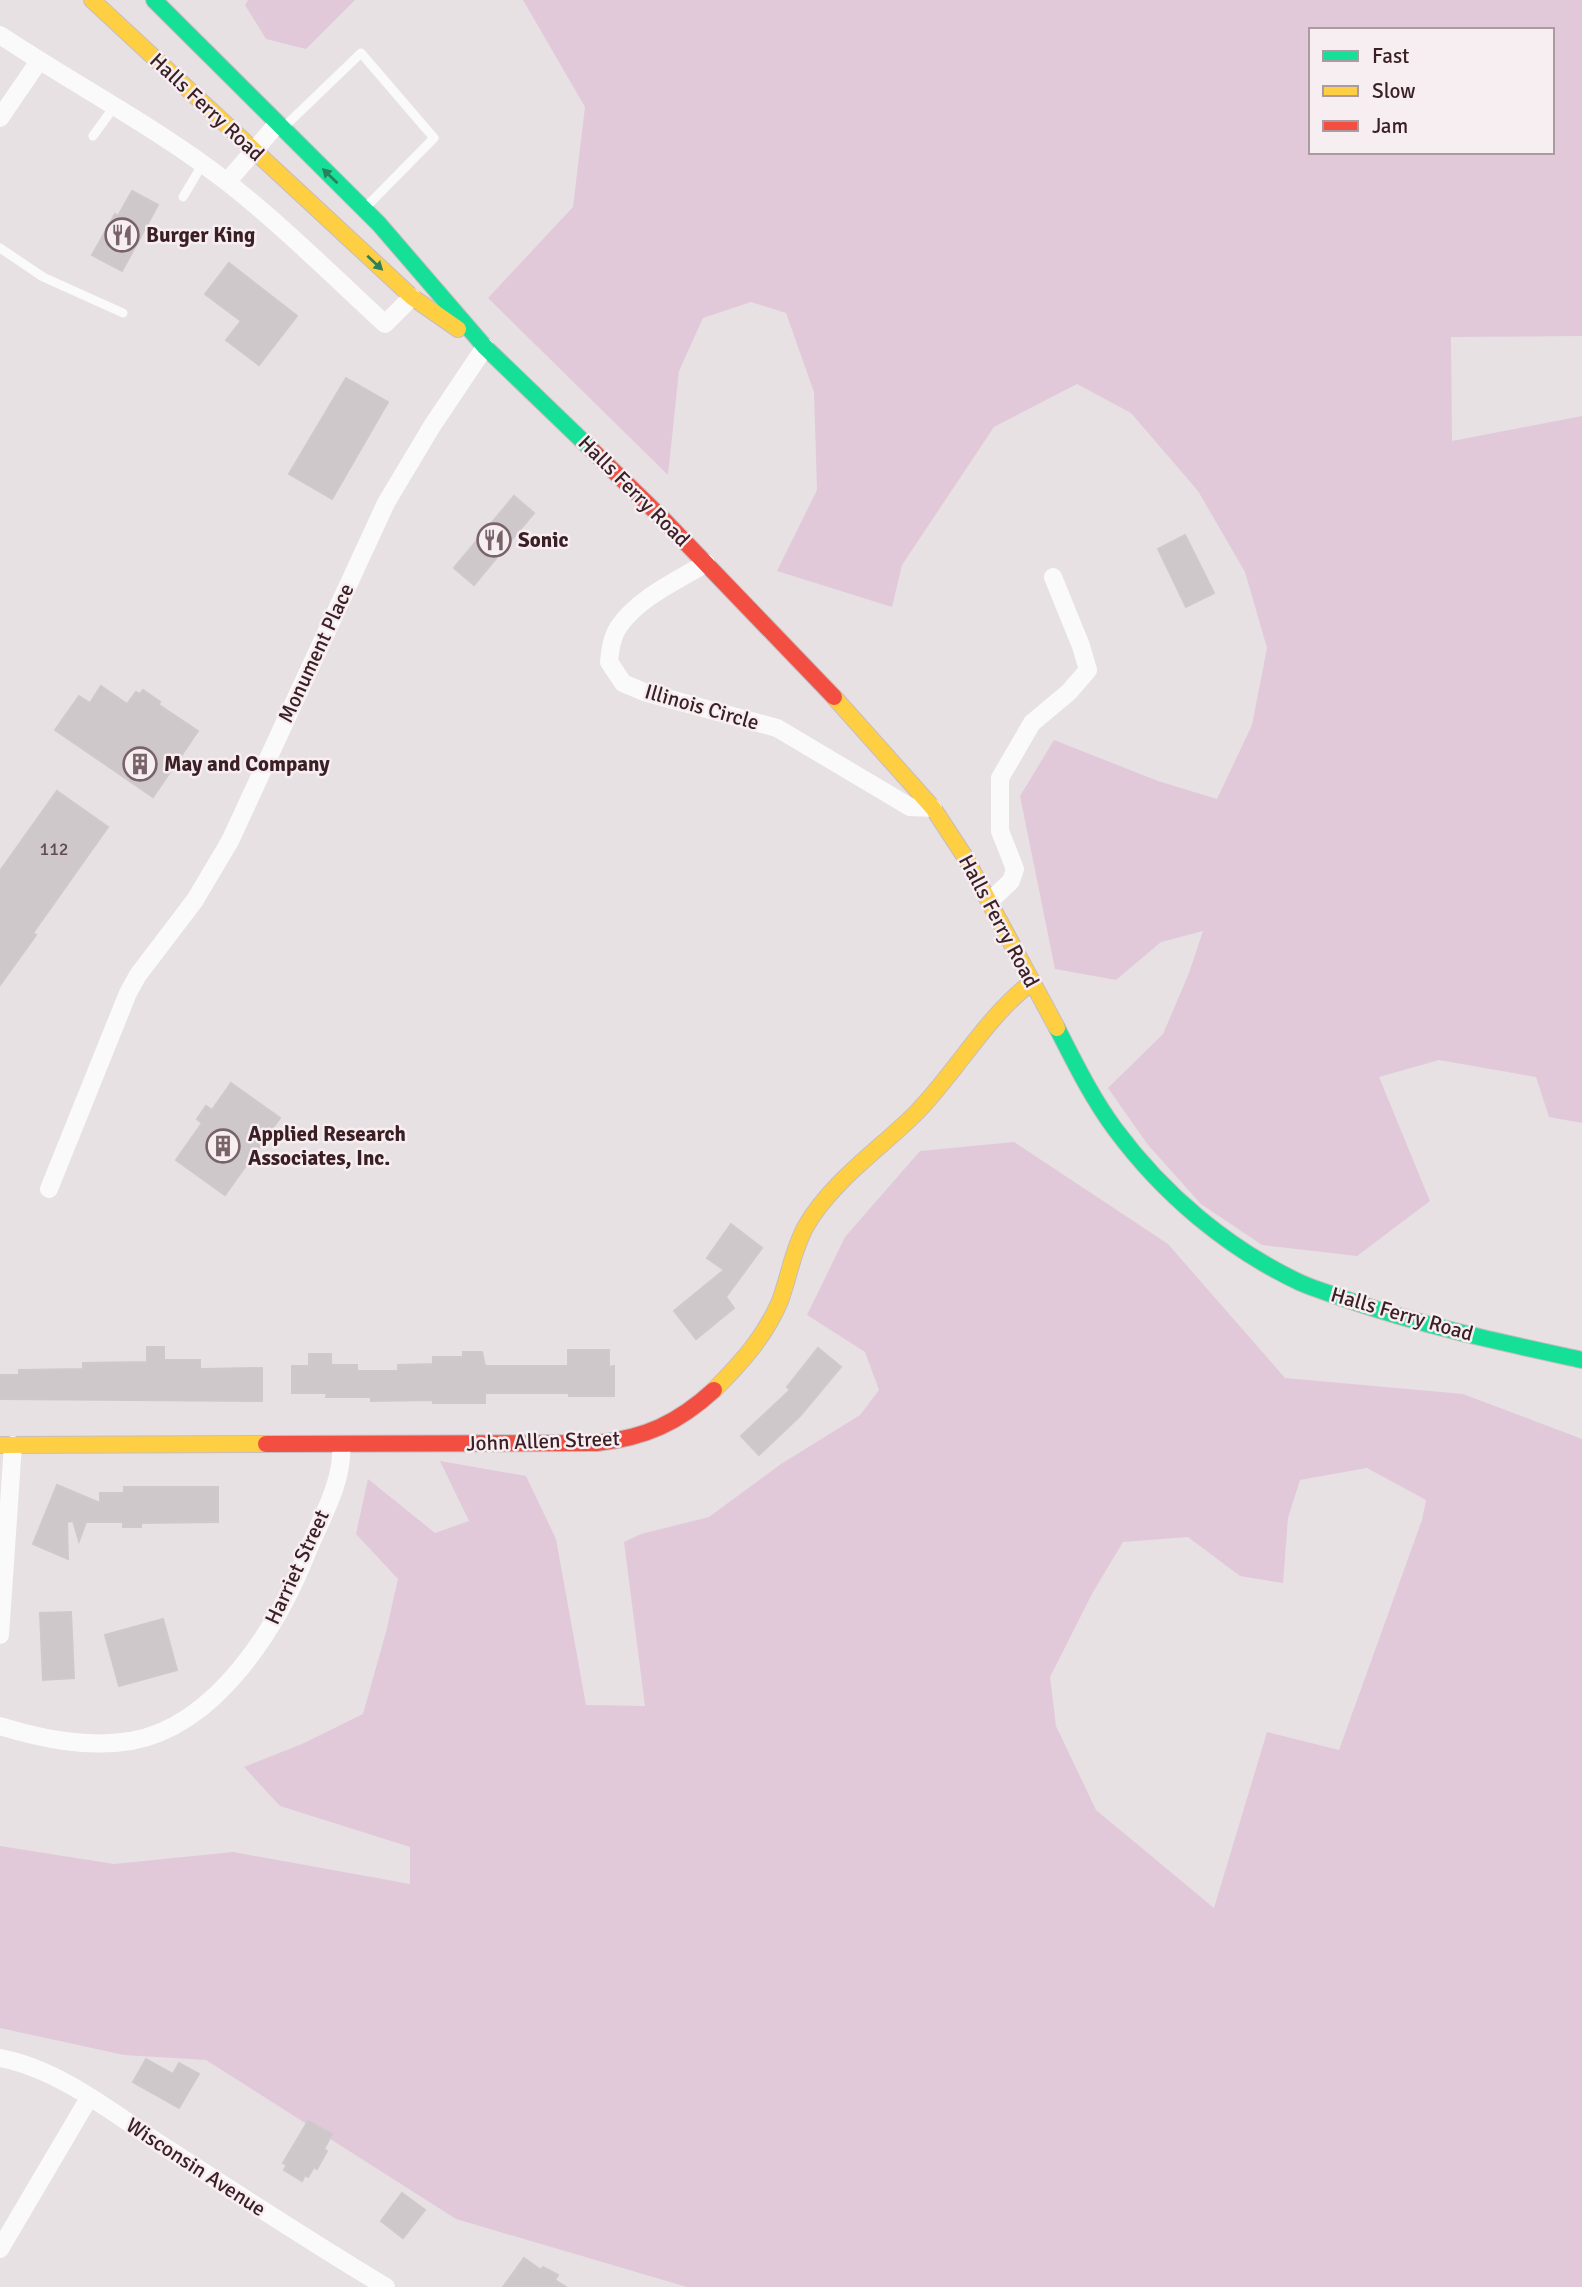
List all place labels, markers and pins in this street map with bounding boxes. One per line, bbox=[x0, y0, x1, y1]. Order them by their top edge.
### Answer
restaurant icon: Burger King bbox=[103, 216, 141, 254]
place label: Burger King bbox=[146, 222, 255, 248]
restaurant icon: Sonic bbox=[475, 521, 513, 559]
place label: Sonic bbox=[518, 527, 568, 553]
building icon: May and Company bbox=[121, 745, 159, 783]
place label: May and Company bbox=[164, 751, 330, 777]
place label: Applied Research Associates, Inc. bbox=[248, 1121, 406, 1171]
building icon: Applied Research Associates, Inc. bbox=[204, 1127, 242, 1165]

